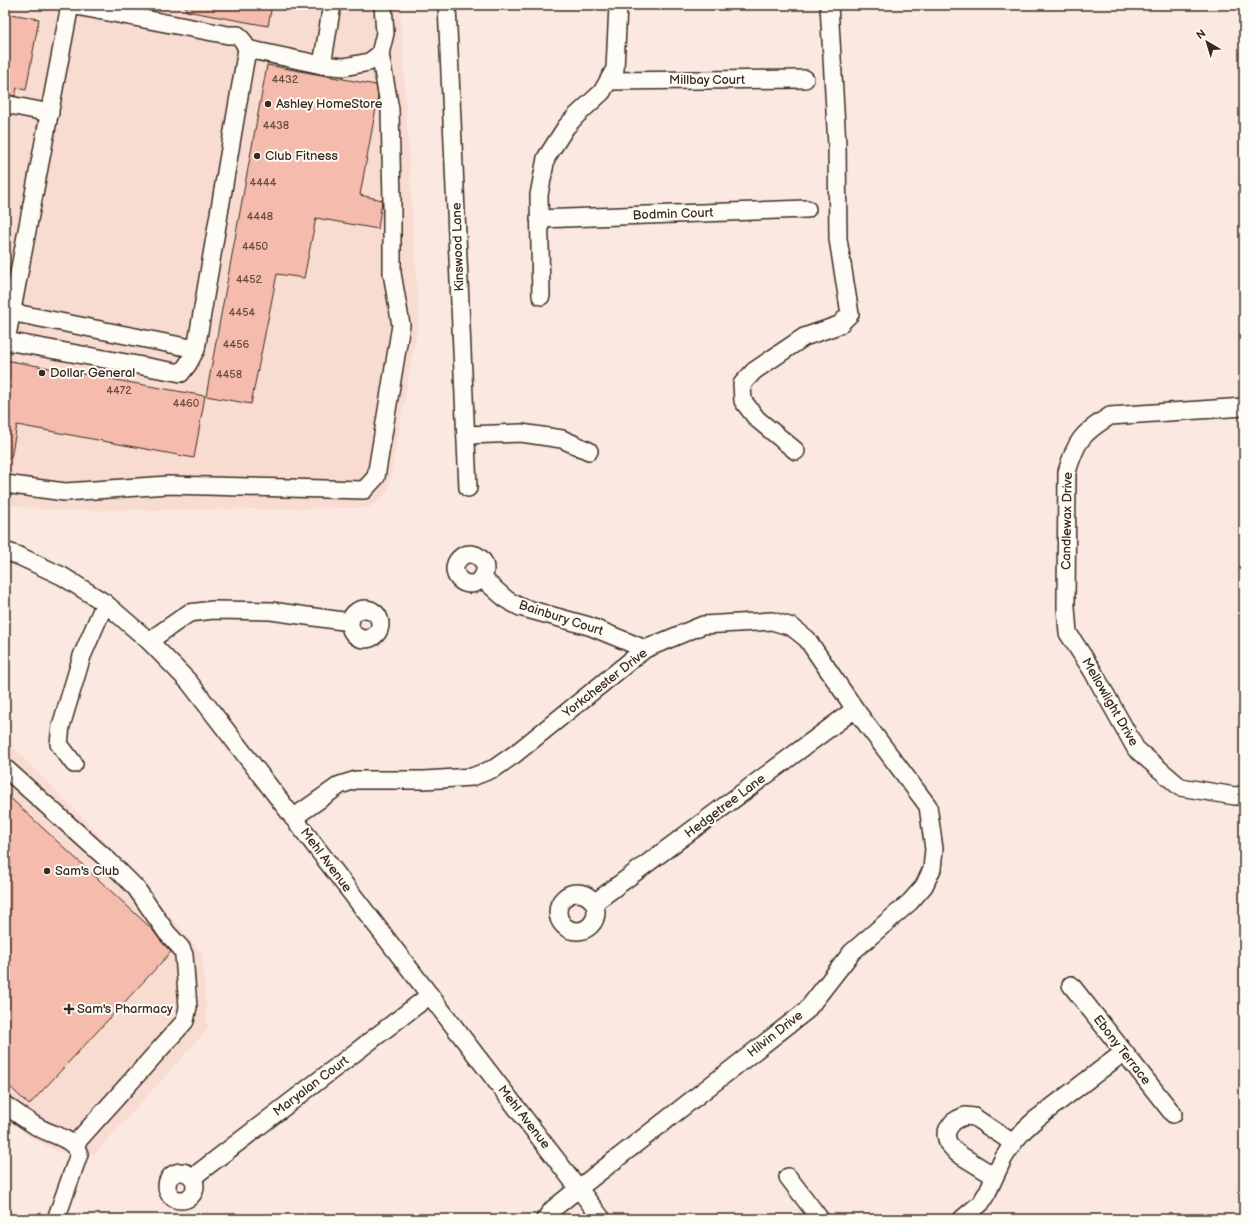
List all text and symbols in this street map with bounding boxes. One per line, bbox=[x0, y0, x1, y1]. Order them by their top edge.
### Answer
north arrow bbox=[1187, 22, 1227, 62]
text: N bbox=[1194, 27, 1208, 42]
street label: Millbay Court bbox=[669, 72, 745, 88]
house number: 4432 bbox=[272, 73, 299, 86]
place label: Ashley HomeStore bbox=[276, 96, 383, 112]
marker: Ashley HomeStore bbox=[263, 99, 273, 109]
house number: 4438 bbox=[263, 119, 289, 132]
place label: Club Fitness bbox=[265, 148, 338, 164]
marker: Club Fitness bbox=[252, 151, 262, 161]
house number: 4444 bbox=[250, 176, 277, 189]
street label: Kinswood Lane bbox=[448, 202, 468, 292]
street label: Bodmin Court bbox=[632, 205, 714, 223]
house number: 4448 bbox=[247, 210, 273, 223]
house number: 4450 bbox=[242, 240, 269, 253]
house number: 4452 bbox=[236, 273, 263, 286]
house number: 4454 bbox=[229, 306, 256, 319]
house number: 4456 bbox=[223, 338, 249, 351]
place label: Dollar General bbox=[50, 365, 135, 381]
marker: Dollar General bbox=[37, 368, 47, 378]
house number: 4458 bbox=[216, 368, 242, 381]
house number: 4472 bbox=[106, 384, 132, 397]
house number: 4460 bbox=[173, 397, 200, 410]
street label: Candlewax Drive bbox=[1058, 472, 1076, 570]
street label: Bainbury Court bbox=[517, 597, 605, 639]
street label: Yorkchester Drive bbox=[559, 645, 651, 722]
street label: Mellowlight Drive bbox=[1078, 655, 1142, 749]
street label: Hedgetree Lane bbox=[682, 770, 769, 841]
street label: Mehl Avenue bbox=[297, 825, 355, 895]
place label: Sam's Club bbox=[55, 863, 119, 879]
marker: Sam's Club bbox=[42, 866, 52, 876]
place label: Sam's Pharmacy bbox=[77, 1001, 173, 1017]
marker: Sam's Pharmacy bbox=[64, 1004, 74, 1014]
street label: Hilvin Drive bbox=[744, 1007, 806, 1061]
street label: Ebony Terrace bbox=[1090, 1012, 1154, 1088]
street label: Maryalan Court bbox=[270, 1052, 352, 1120]
street label: Mehl Avenue bbox=[494, 1082, 554, 1152]

